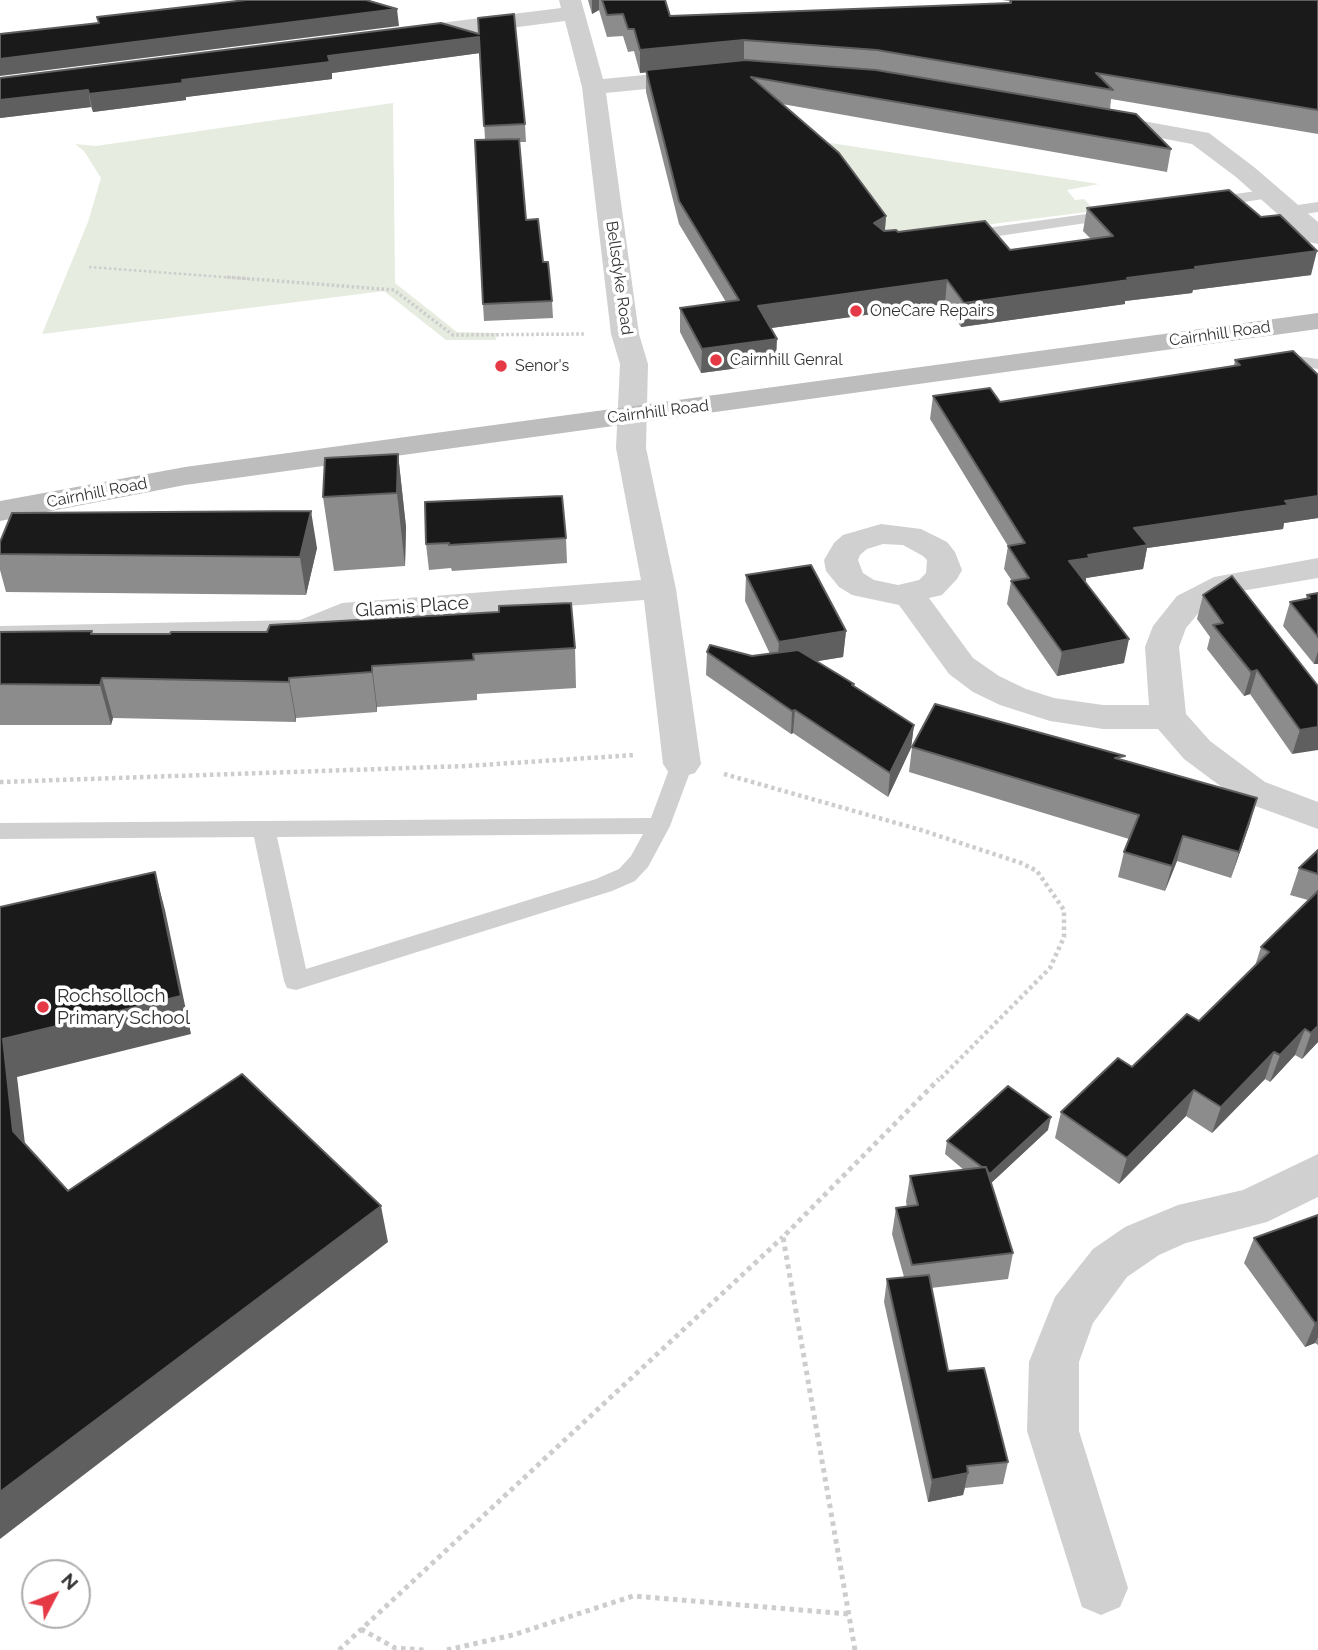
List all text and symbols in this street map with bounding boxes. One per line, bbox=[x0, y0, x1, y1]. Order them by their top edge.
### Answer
street label: Bellsdyke Road bbox=[601, 220, 637, 336]
place label: OneCare Repairs bbox=[870, 301, 994, 321]
marker: OneCare Repairs bbox=[848, 303, 864, 319]
street label: Cairnhill Road bbox=[1168, 317, 1272, 351]
place label: Cairnhill Genral bbox=[730, 350, 843, 370]
marker: Cairnhill Genral bbox=[708, 352, 724, 368]
place label: Senor's bbox=[515, 356, 569, 376]
marker: Senor's bbox=[493, 358, 509, 374]
street label: Cairnhill Road bbox=[606, 396, 710, 428]
street label: Cairnhill Road bbox=[45, 474, 149, 512]
street label: Glamis Place bbox=[355, 592, 469, 622]
place label: Rochsolloch Primary School bbox=[57, 985, 190, 1029]
marker: Rochsolloch Primary School bbox=[35, 999, 51, 1015]
north arrow bbox=[21, 1559, 91, 1629]
text: N bbox=[57, 1569, 83, 1594]

